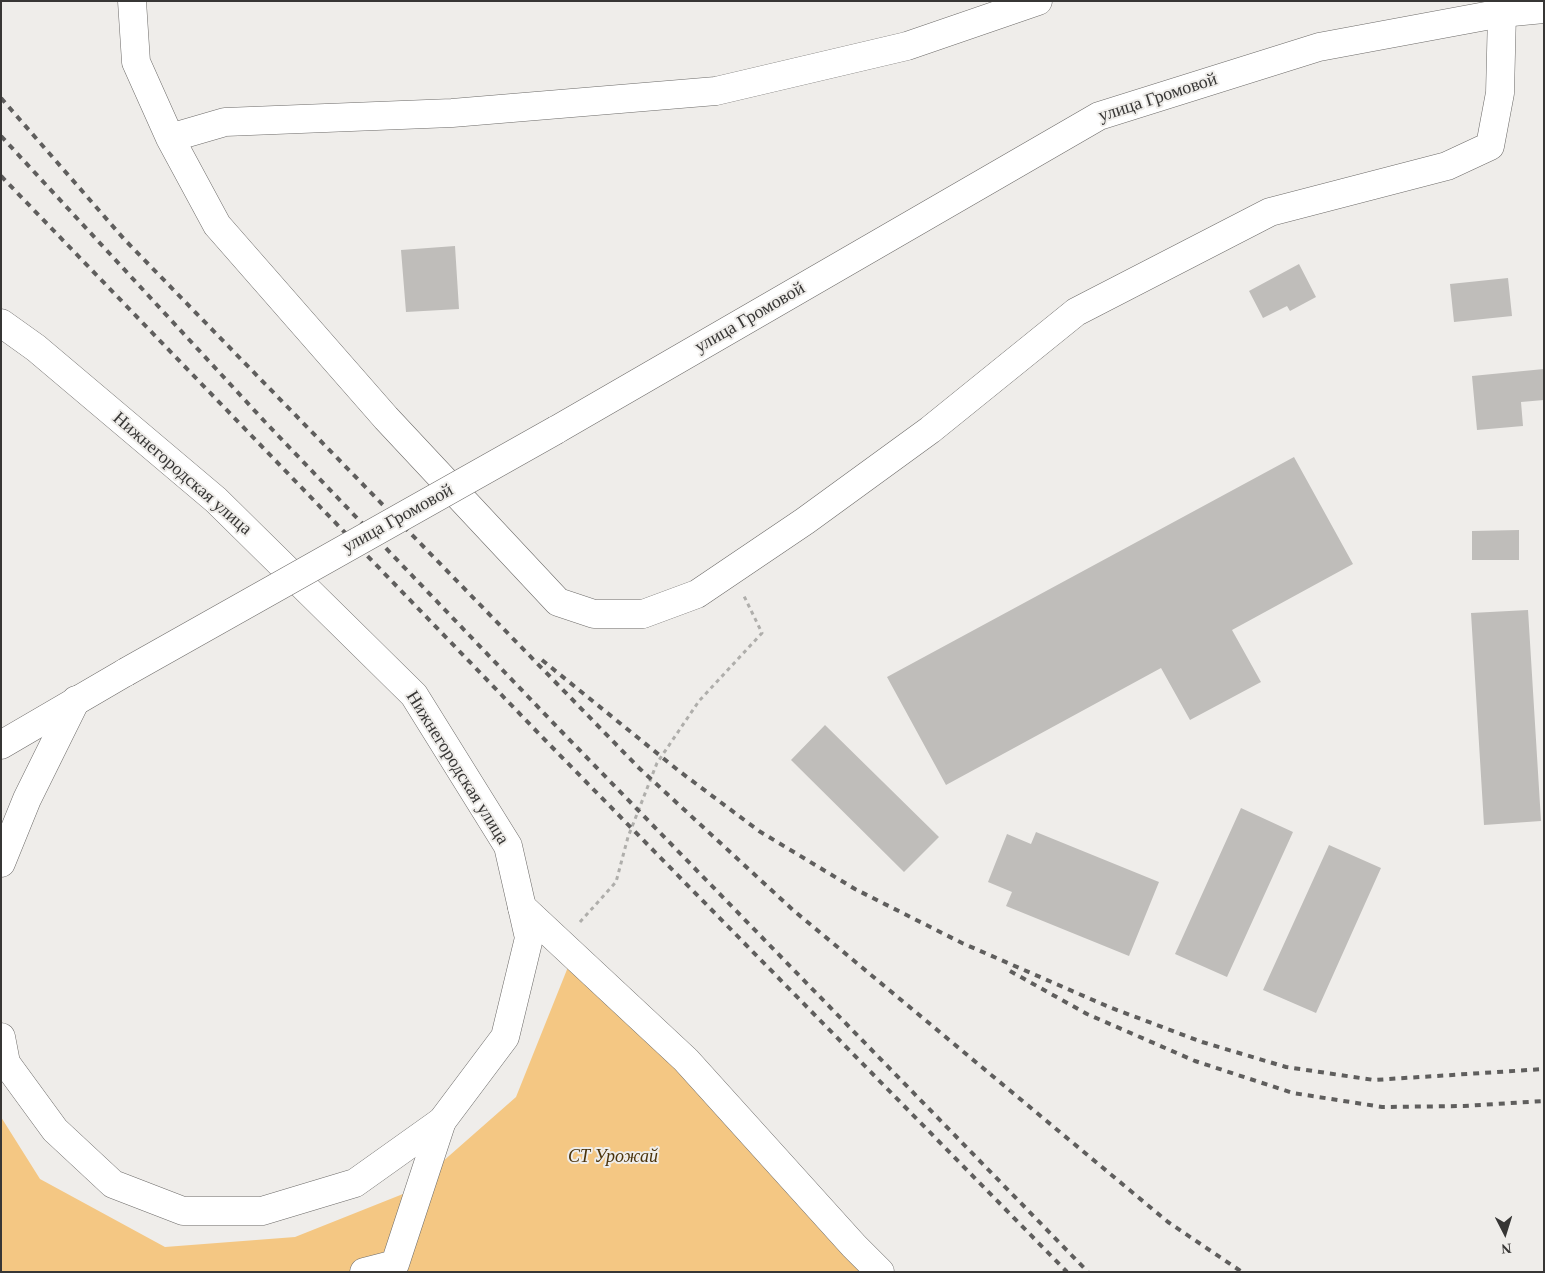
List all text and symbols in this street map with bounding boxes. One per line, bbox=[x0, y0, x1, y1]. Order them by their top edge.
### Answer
street label: улица Громовой bbox=[1096, 69, 1220, 127]
street label: улица Громовой bbox=[691, 278, 809, 358]
street label: Нижнегородская улица bbox=[108, 408, 256, 540]
street label: улица Громовой bbox=[339, 480, 457, 558]
street label: Нижнегородская улица bbox=[401, 687, 513, 849]
park label: СТ Урожай bbox=[568, 1146, 658, 1168]
north arrow bbox=[1480, 1208, 1530, 1258]
text: N bbox=[1501, 1241, 1512, 1256]

